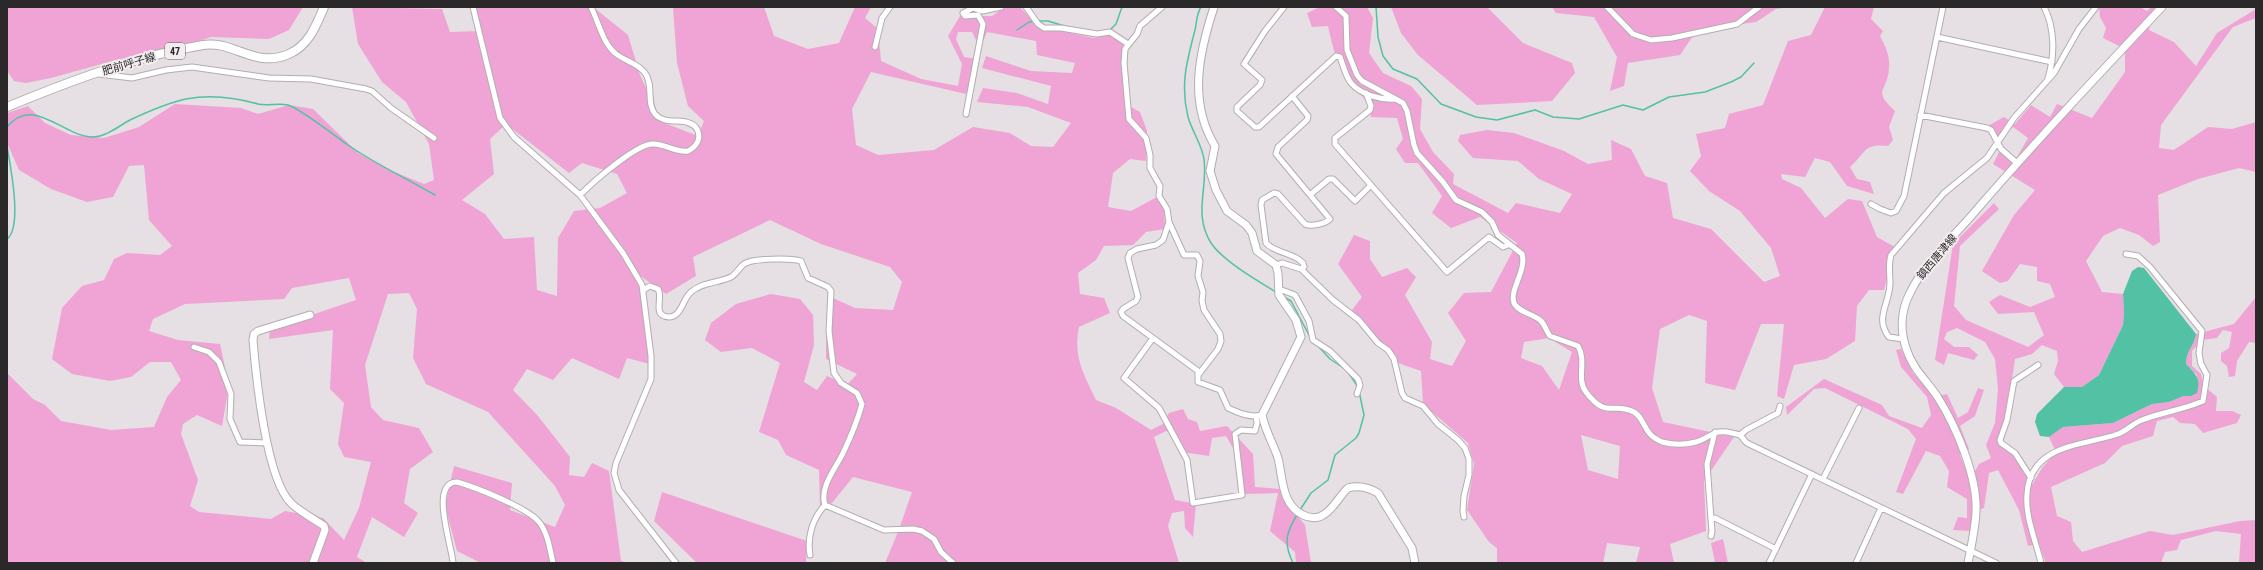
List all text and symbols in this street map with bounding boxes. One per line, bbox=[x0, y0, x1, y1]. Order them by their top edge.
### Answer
road number: 47 bbox=[165, 43, 185, 59]
street label: 肥前呼子線 bbox=[101, 50, 157, 78]
street label: 鎮西唐津線 bbox=[1914, 232, 1960, 282]

